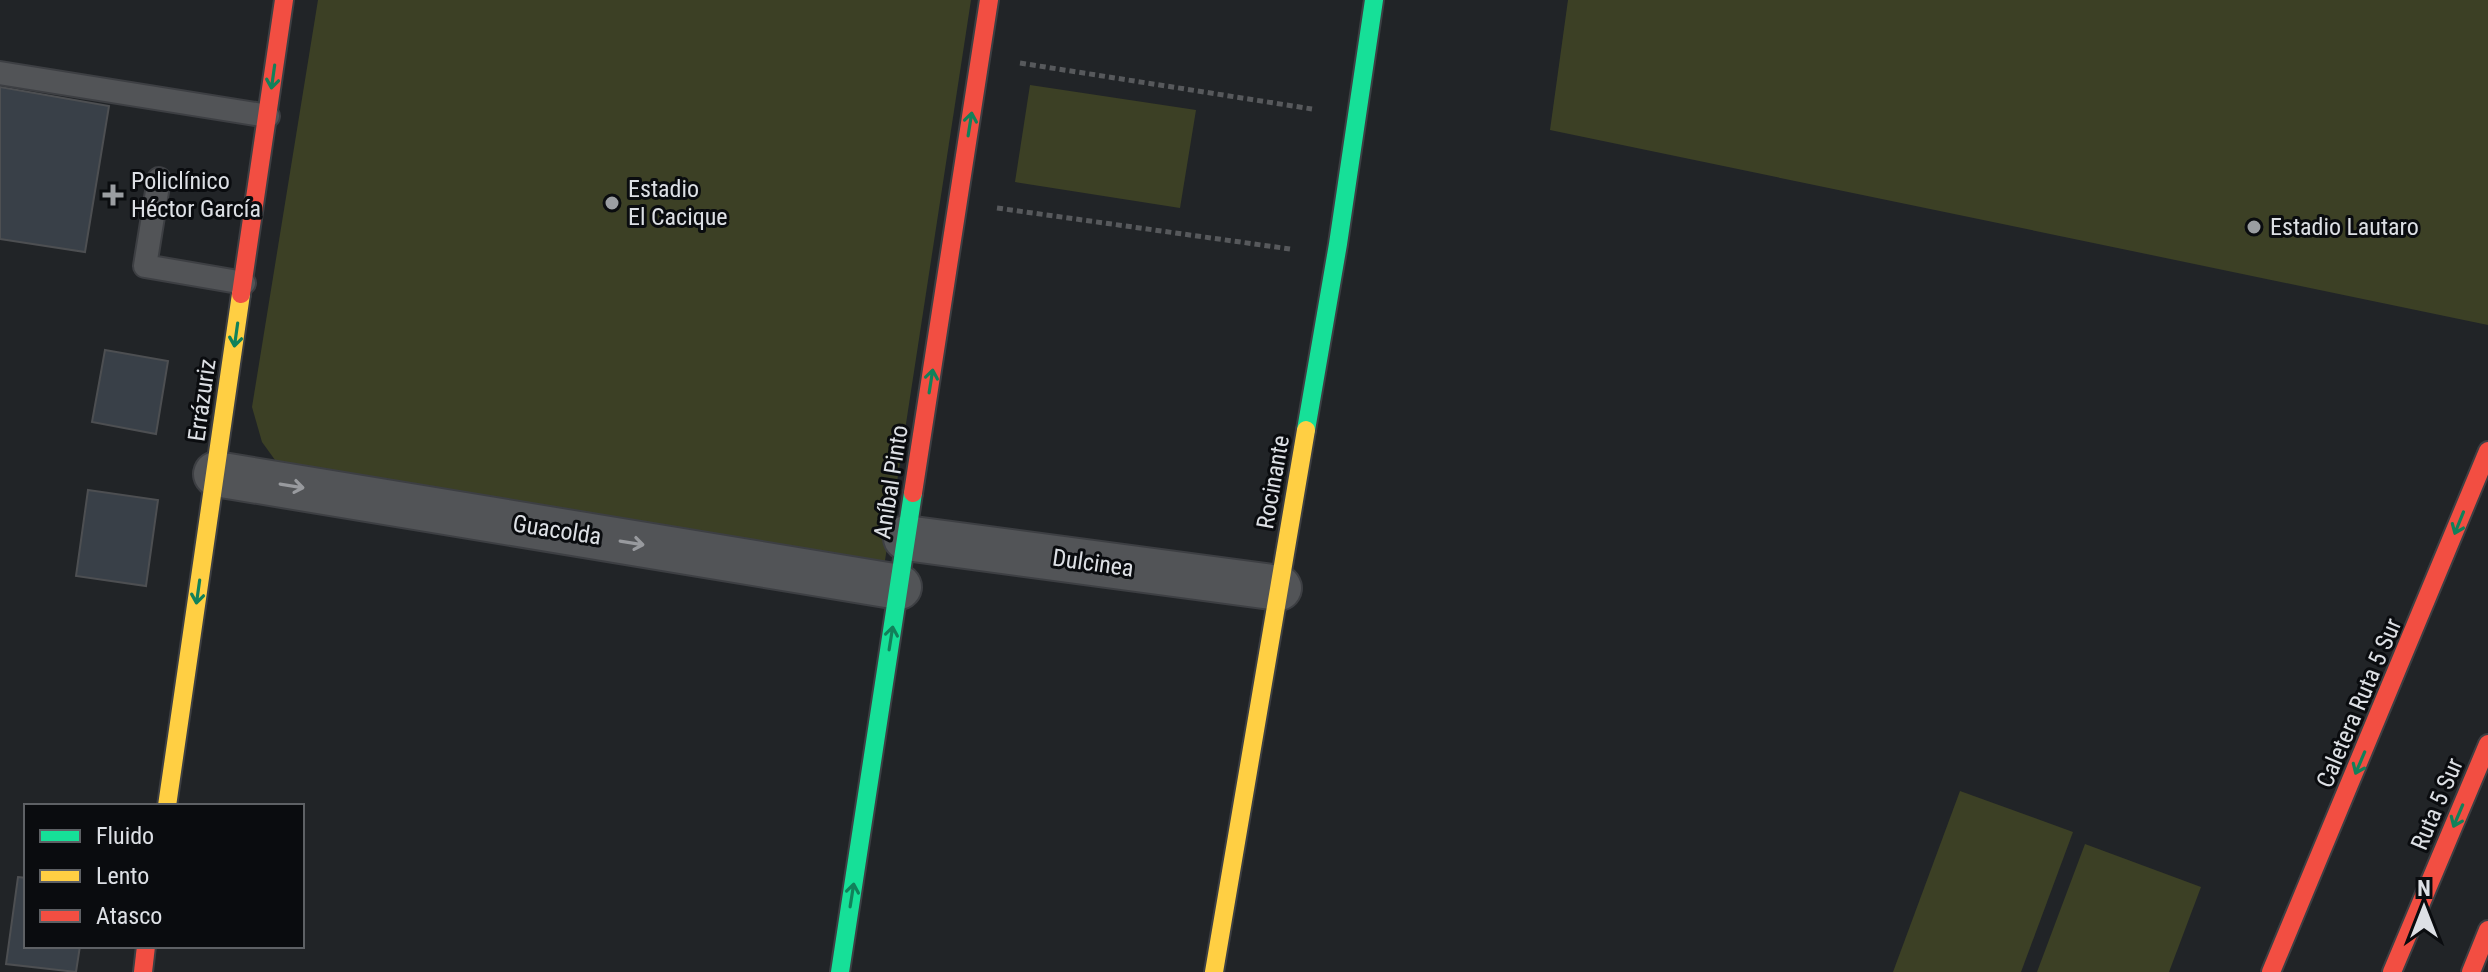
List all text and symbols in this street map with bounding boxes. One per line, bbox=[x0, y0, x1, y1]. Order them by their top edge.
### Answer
one-way arrow bbox=[266, 63, 281, 90]
one-way arrow bbox=[963, 112, 978, 137]
place label: Policlínico Héctor García bbox=[131, 167, 261, 223]
place label: Estadio El Cacique bbox=[628, 175, 728, 231]
marker: Policlínico Héctor García bbox=[102, 184, 124, 206]
marker: Estadio El Cacique bbox=[603, 194, 621, 212]
place label: Estadio Lautaro bbox=[2270, 213, 2419, 241]
marker: Estadio Lautaro bbox=[2245, 218, 2263, 236]
one-way arrow bbox=[228, 321, 243, 347]
street label: Errázuriz bbox=[182, 357, 222, 443]
one-way arrow bbox=[924, 369, 939, 394]
street label: Aníbal Pinto bbox=[868, 423, 914, 541]
street label: Rocinante bbox=[1251, 433, 1295, 531]
one-way arrow bbox=[279, 480, 305, 495]
street label: Guacolda bbox=[511, 509, 603, 551]
one-way arrow bbox=[2450, 510, 2465, 535]
one-way arrow bbox=[619, 536, 644, 551]
street label: Dulcinea bbox=[1051, 543, 1135, 583]
one-way arrow bbox=[190, 579, 205, 604]
street label: Caletera Ruta 5 Sur bbox=[2311, 614, 2407, 792]
one-way arrow bbox=[884, 626, 899, 651]
one-way arrow bbox=[2351, 750, 2366, 775]
street label: Ruta 5 Sur bbox=[2405, 754, 2469, 854]
one-way arrow bbox=[2449, 803, 2464, 828]
legend bbox=[24, 804, 304, 948]
text: Fluido bbox=[96, 822, 154, 850]
text: Lento bbox=[96, 862, 149, 890]
north arrow bbox=[2384, 868, 2464, 948]
text: N bbox=[2417, 876, 2431, 901]
one-way arrow bbox=[845, 883, 860, 908]
text: Atasco bbox=[96, 902, 162, 930]

